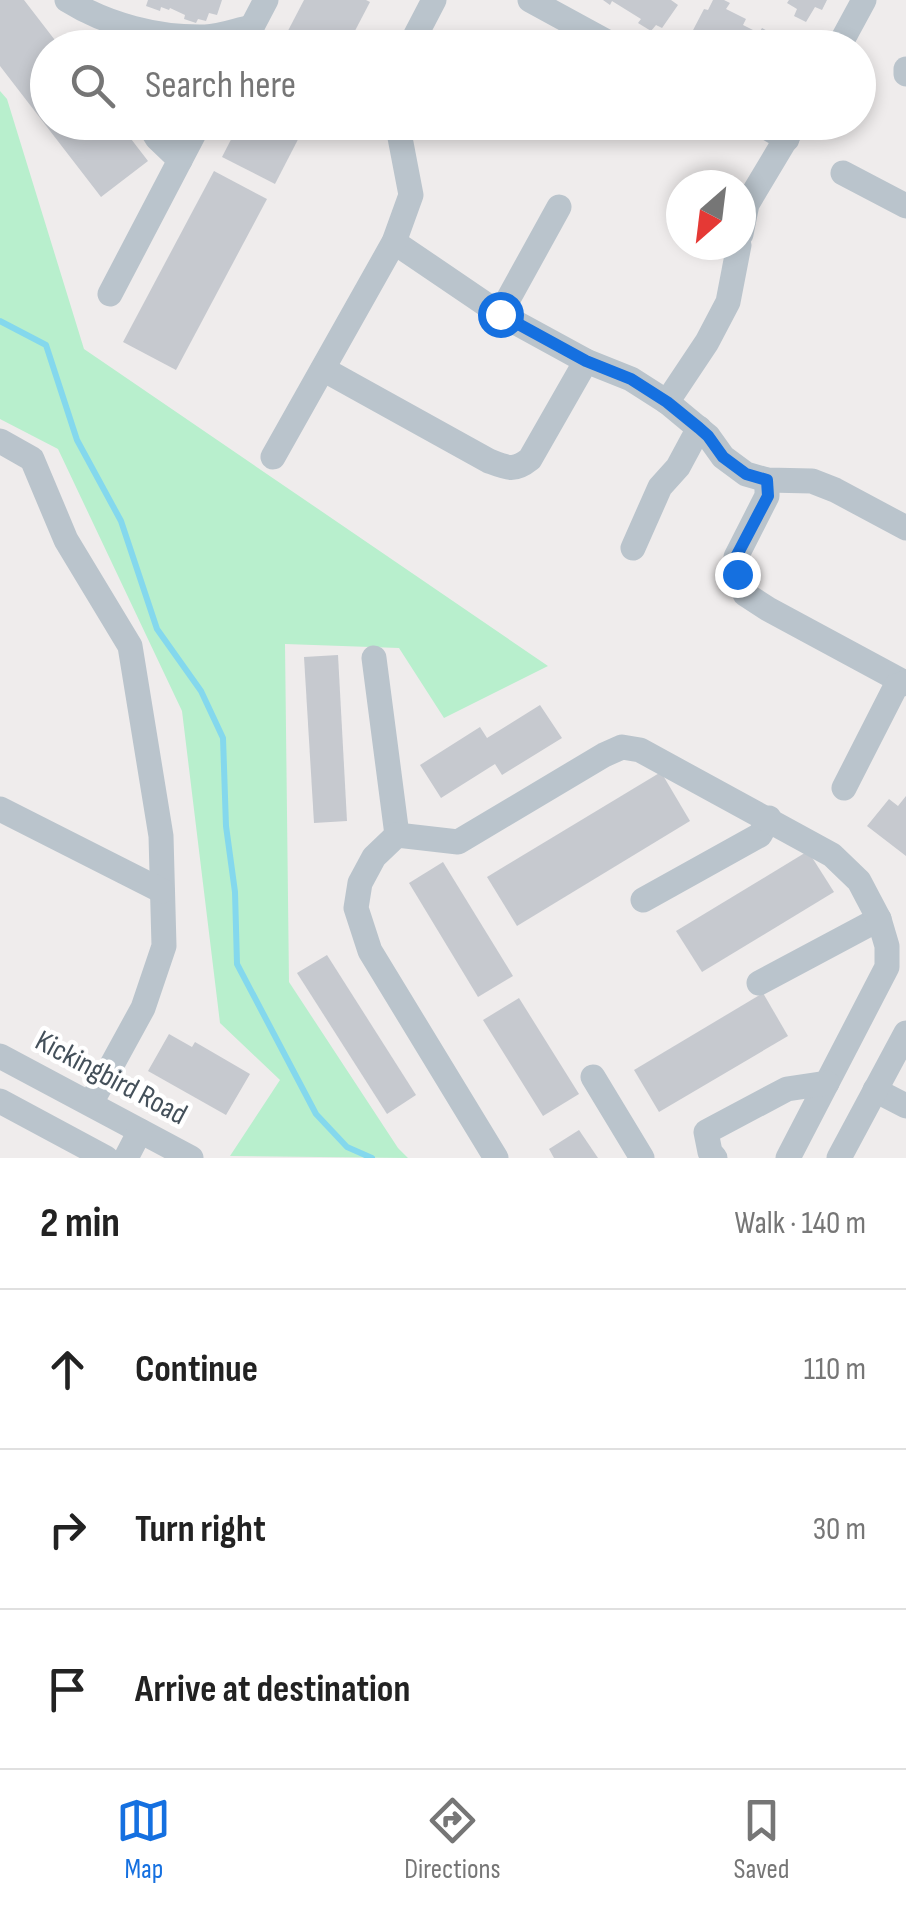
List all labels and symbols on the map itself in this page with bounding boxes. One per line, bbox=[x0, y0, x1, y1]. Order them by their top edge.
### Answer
north arrow bbox=[666, 170, 756, 260]
route start bbox=[478, 292, 524, 338]
route end bbox=[715, 552, 761, 598]
street label: Kickingbird Road bbox=[29, 1023, 193, 1133]

